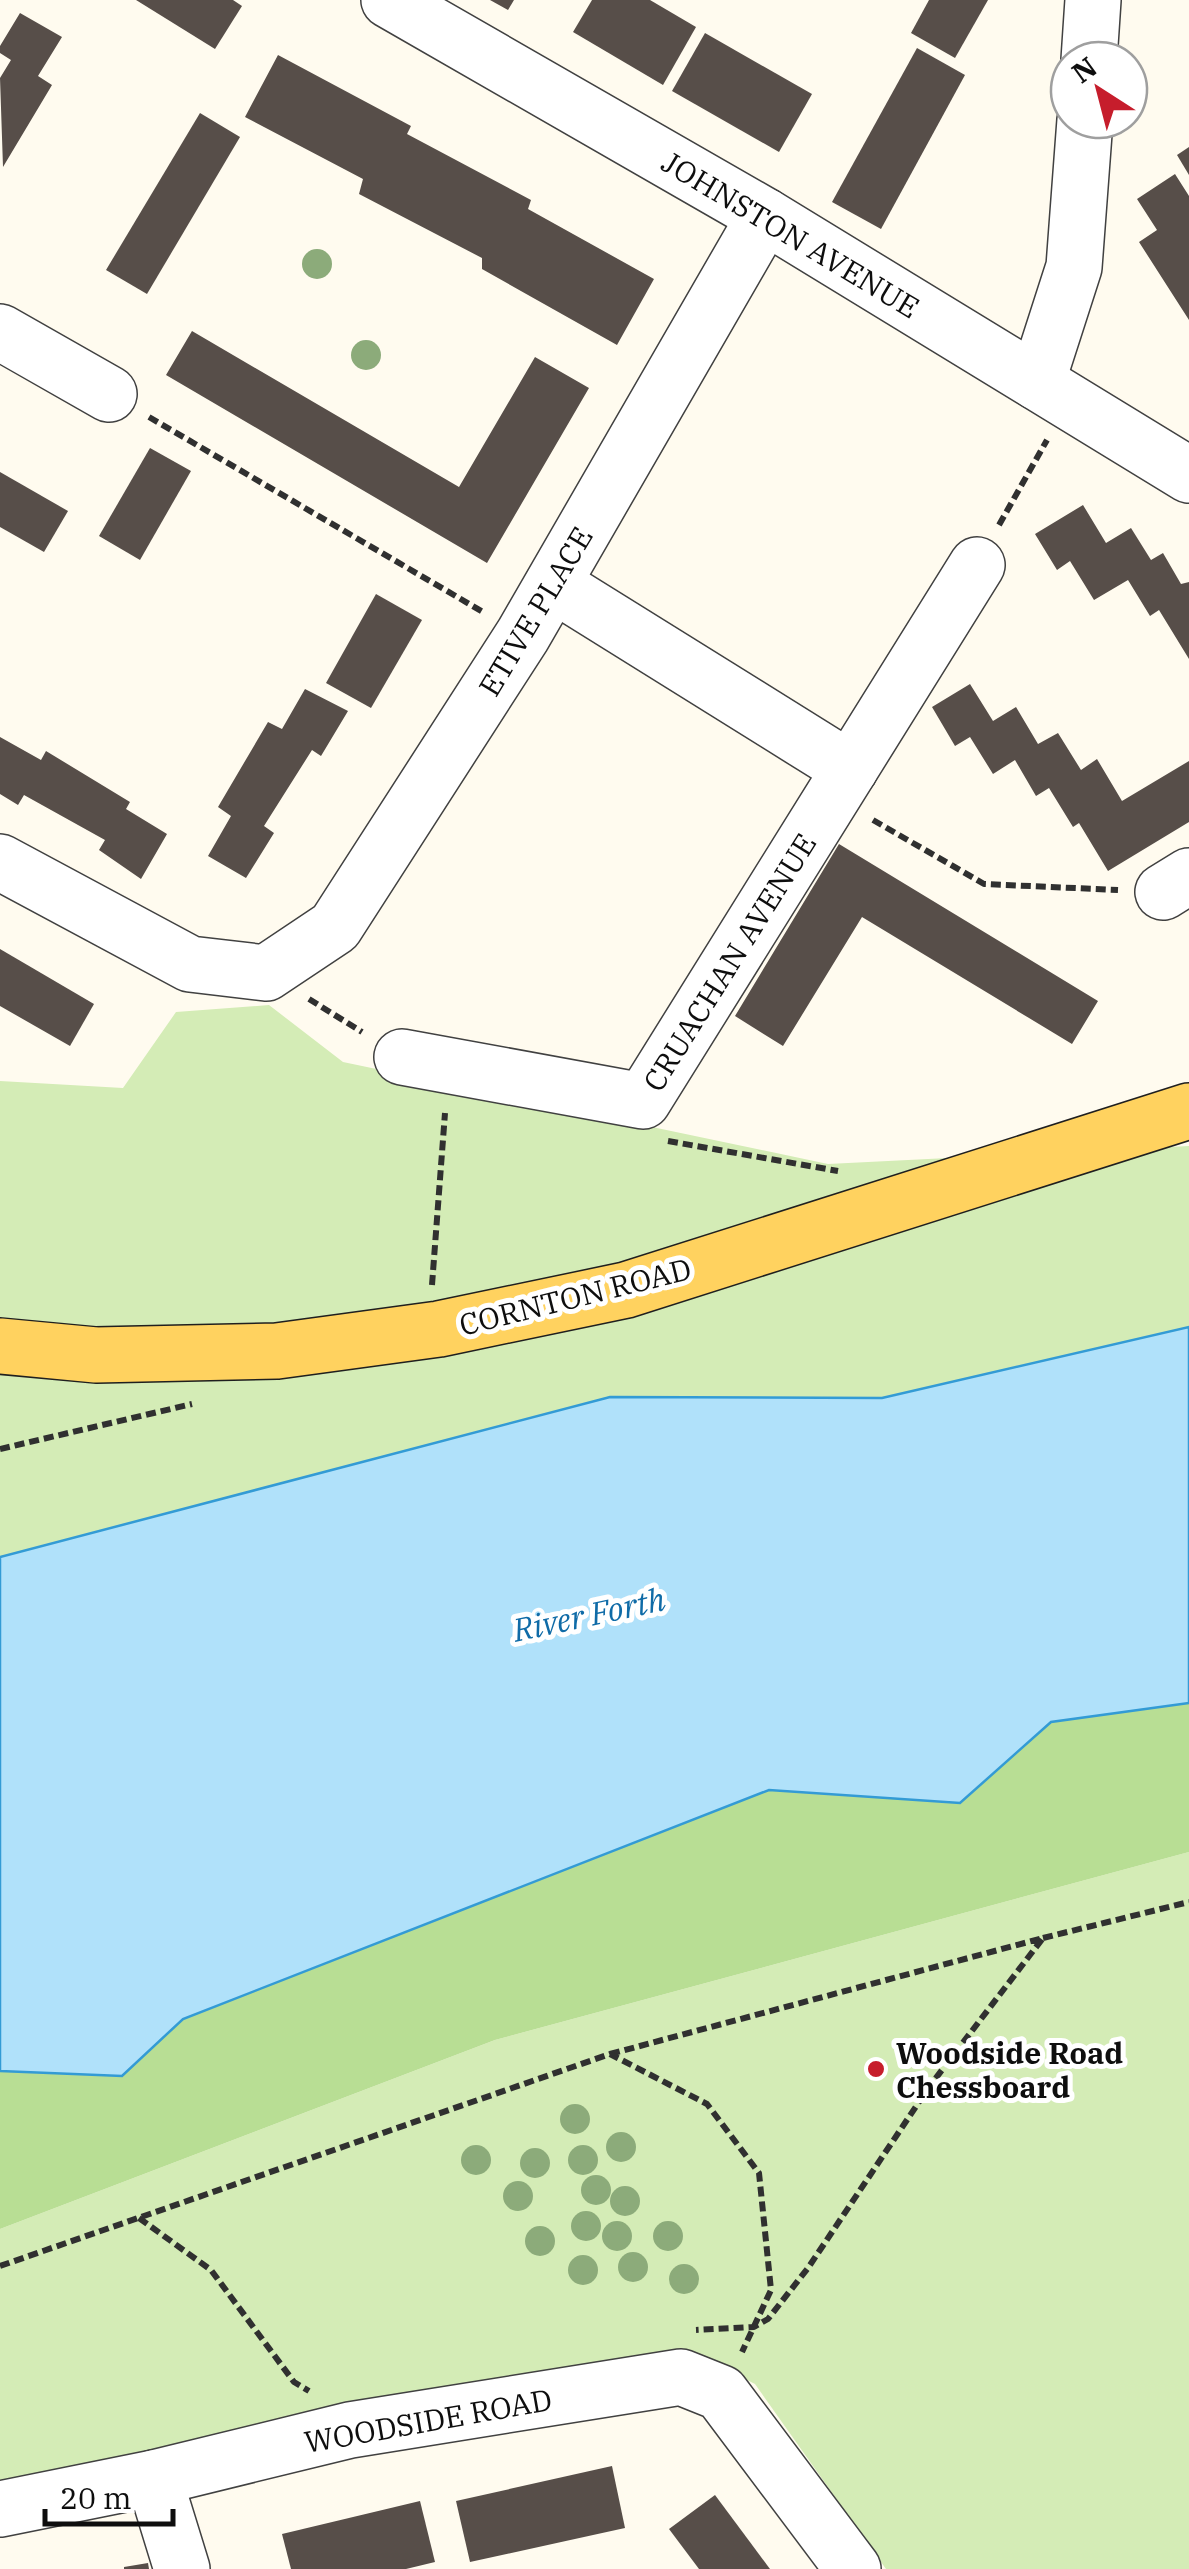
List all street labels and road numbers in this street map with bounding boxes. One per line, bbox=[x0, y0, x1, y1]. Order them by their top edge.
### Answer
street label: JOHNSTON AVENUE bbox=[655, 142, 927, 326]
street label: ETIVE PLACE bbox=[469, 519, 601, 703]
street label: CRUACHAN AVENUE bbox=[634, 826, 824, 1098]
street label: CORNTON ROAD bbox=[455, 1248, 695, 1344]
street label: WOODSIDE ROAD bbox=[301, 2379, 555, 2461]

